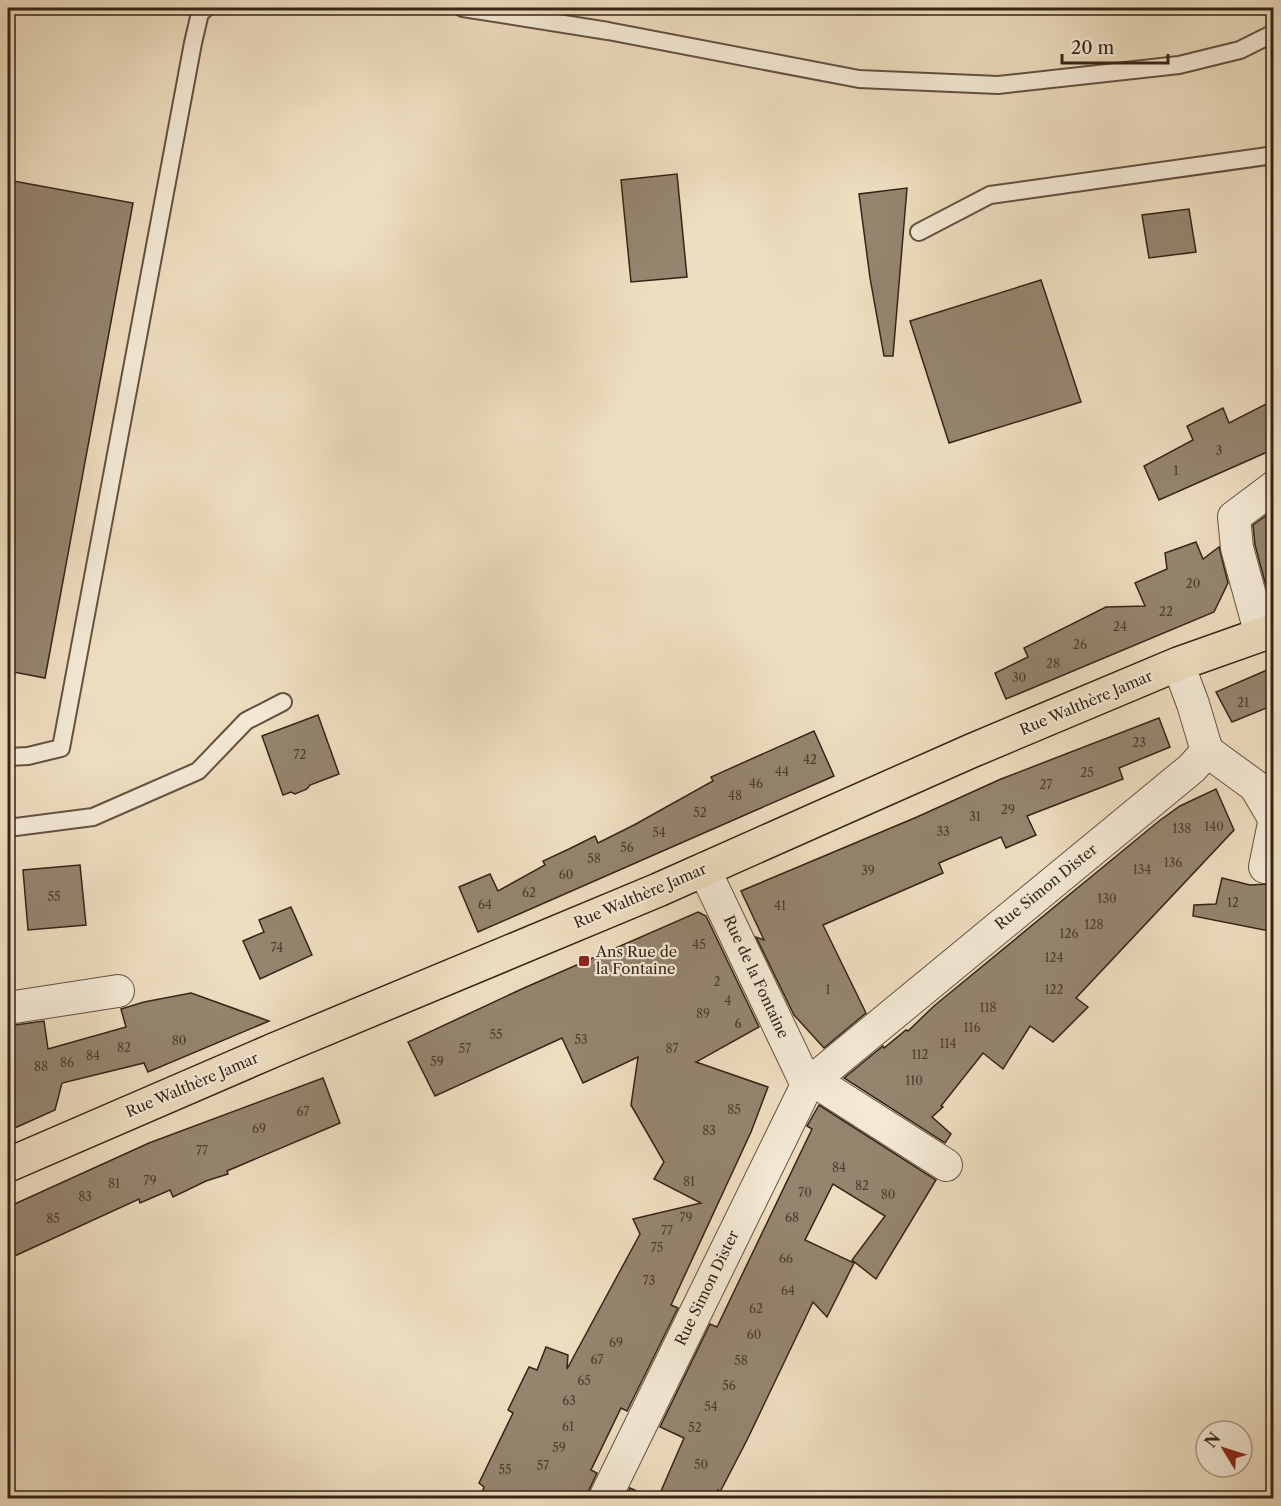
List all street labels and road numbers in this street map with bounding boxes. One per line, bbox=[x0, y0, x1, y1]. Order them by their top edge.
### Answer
street label: Rue Walthère Jamar bbox=[1017, 666, 1156, 739]
street label: Rue Simon Dister bbox=[991, 839, 1101, 934]
street label: Rue Walthère Jamar bbox=[571, 859, 710, 932]
street label: Rue de la Fontaine bbox=[720, 912, 793, 1041]
street label: Rue Walthère Jamar bbox=[123, 1048, 262, 1121]
street label: Rue Simon Dister bbox=[670, 1226, 743, 1349]

